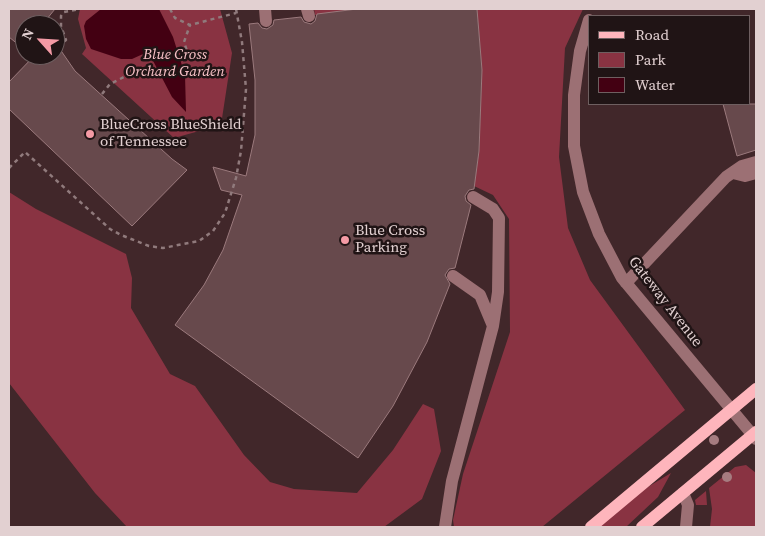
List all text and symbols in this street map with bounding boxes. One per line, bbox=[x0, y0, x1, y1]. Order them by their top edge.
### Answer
north arrow bbox=[15, 15, 65, 65]
legend bbox=[588, 15, 750, 105]
text: Road bbox=[635, 24, 669, 45]
text: N bbox=[16, 25, 39, 43]
park label: Blue Cross Orchard Garden bbox=[125, 46, 225, 81]
text: Park bbox=[635, 49, 666, 70]
text: Water bbox=[635, 74, 675, 95]
place label: BlueCross BlueShield of Tennessee bbox=[100, 116, 242, 151]
marker: BlueCross BlueShield of Tennessee bbox=[84, 128, 96, 140]
place label: Blue Cross Parking bbox=[355, 222, 425, 257]
marker: Blue Cross Parking bbox=[339, 234, 351, 246]
street label: Gateway Avenue bbox=[624, 253, 706, 351]

